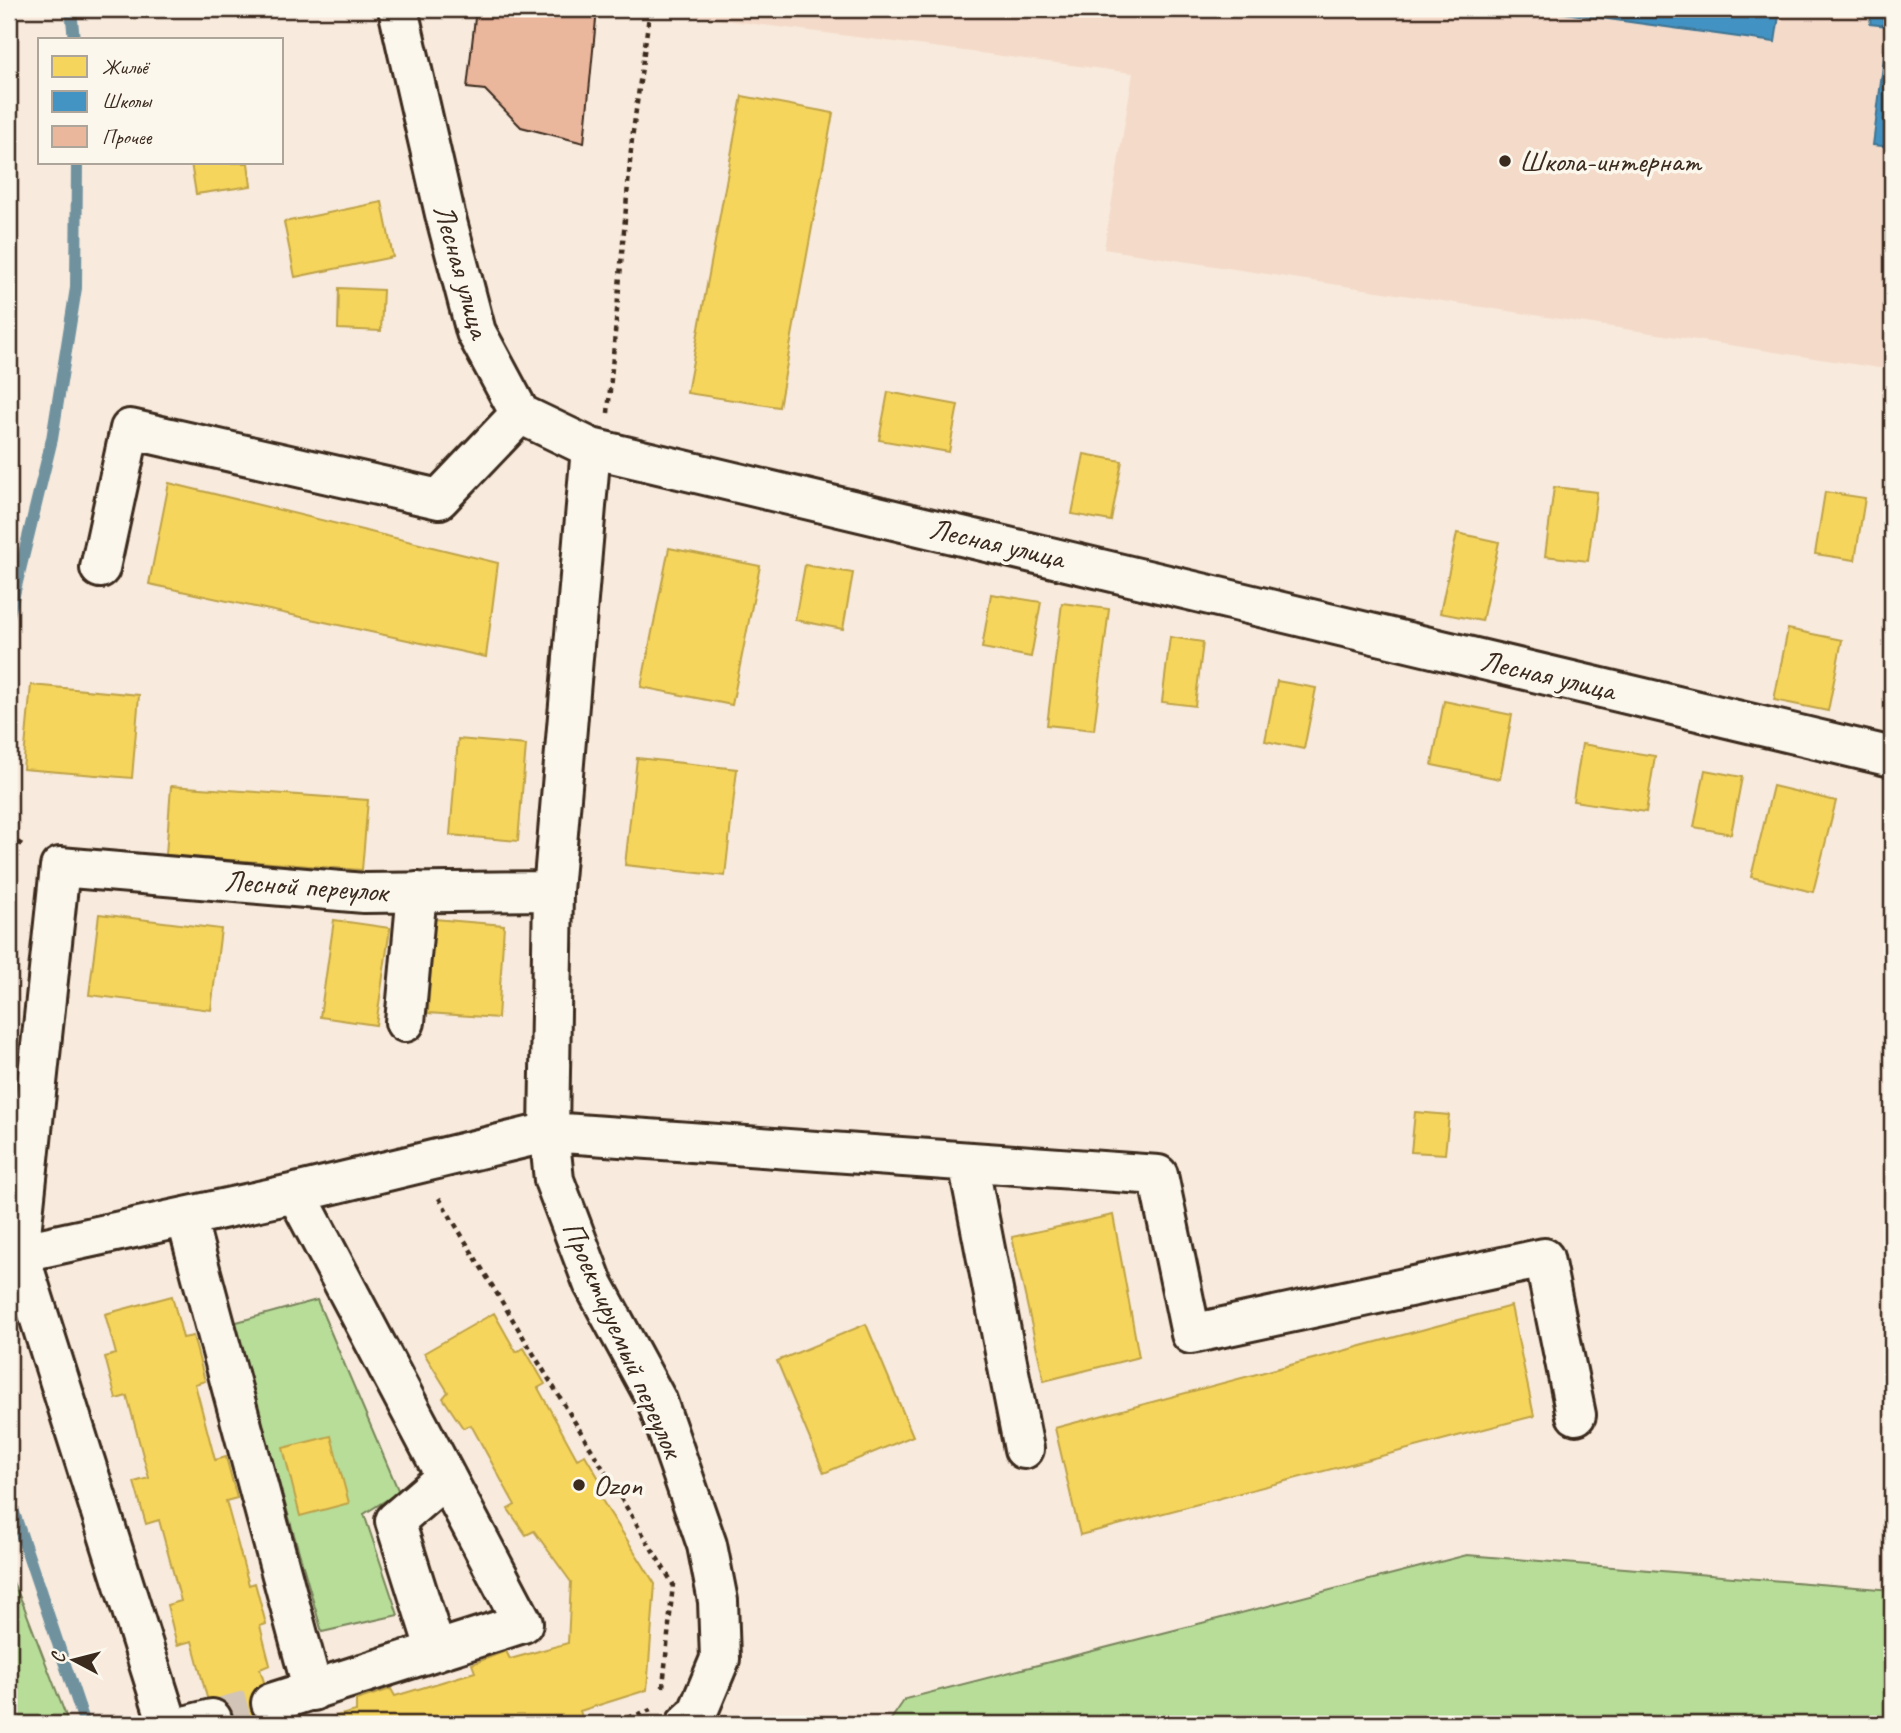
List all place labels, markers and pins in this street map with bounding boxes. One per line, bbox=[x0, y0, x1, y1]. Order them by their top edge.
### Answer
place label: Школа-интернат bbox=[1519, 142, 1703, 180]
marker: Школа-интернат bbox=[1497, 153, 1513, 169]
place label: Ozon bbox=[593, 1466, 643, 1504]
marker: Ozon bbox=[571, 1477, 587, 1493]

